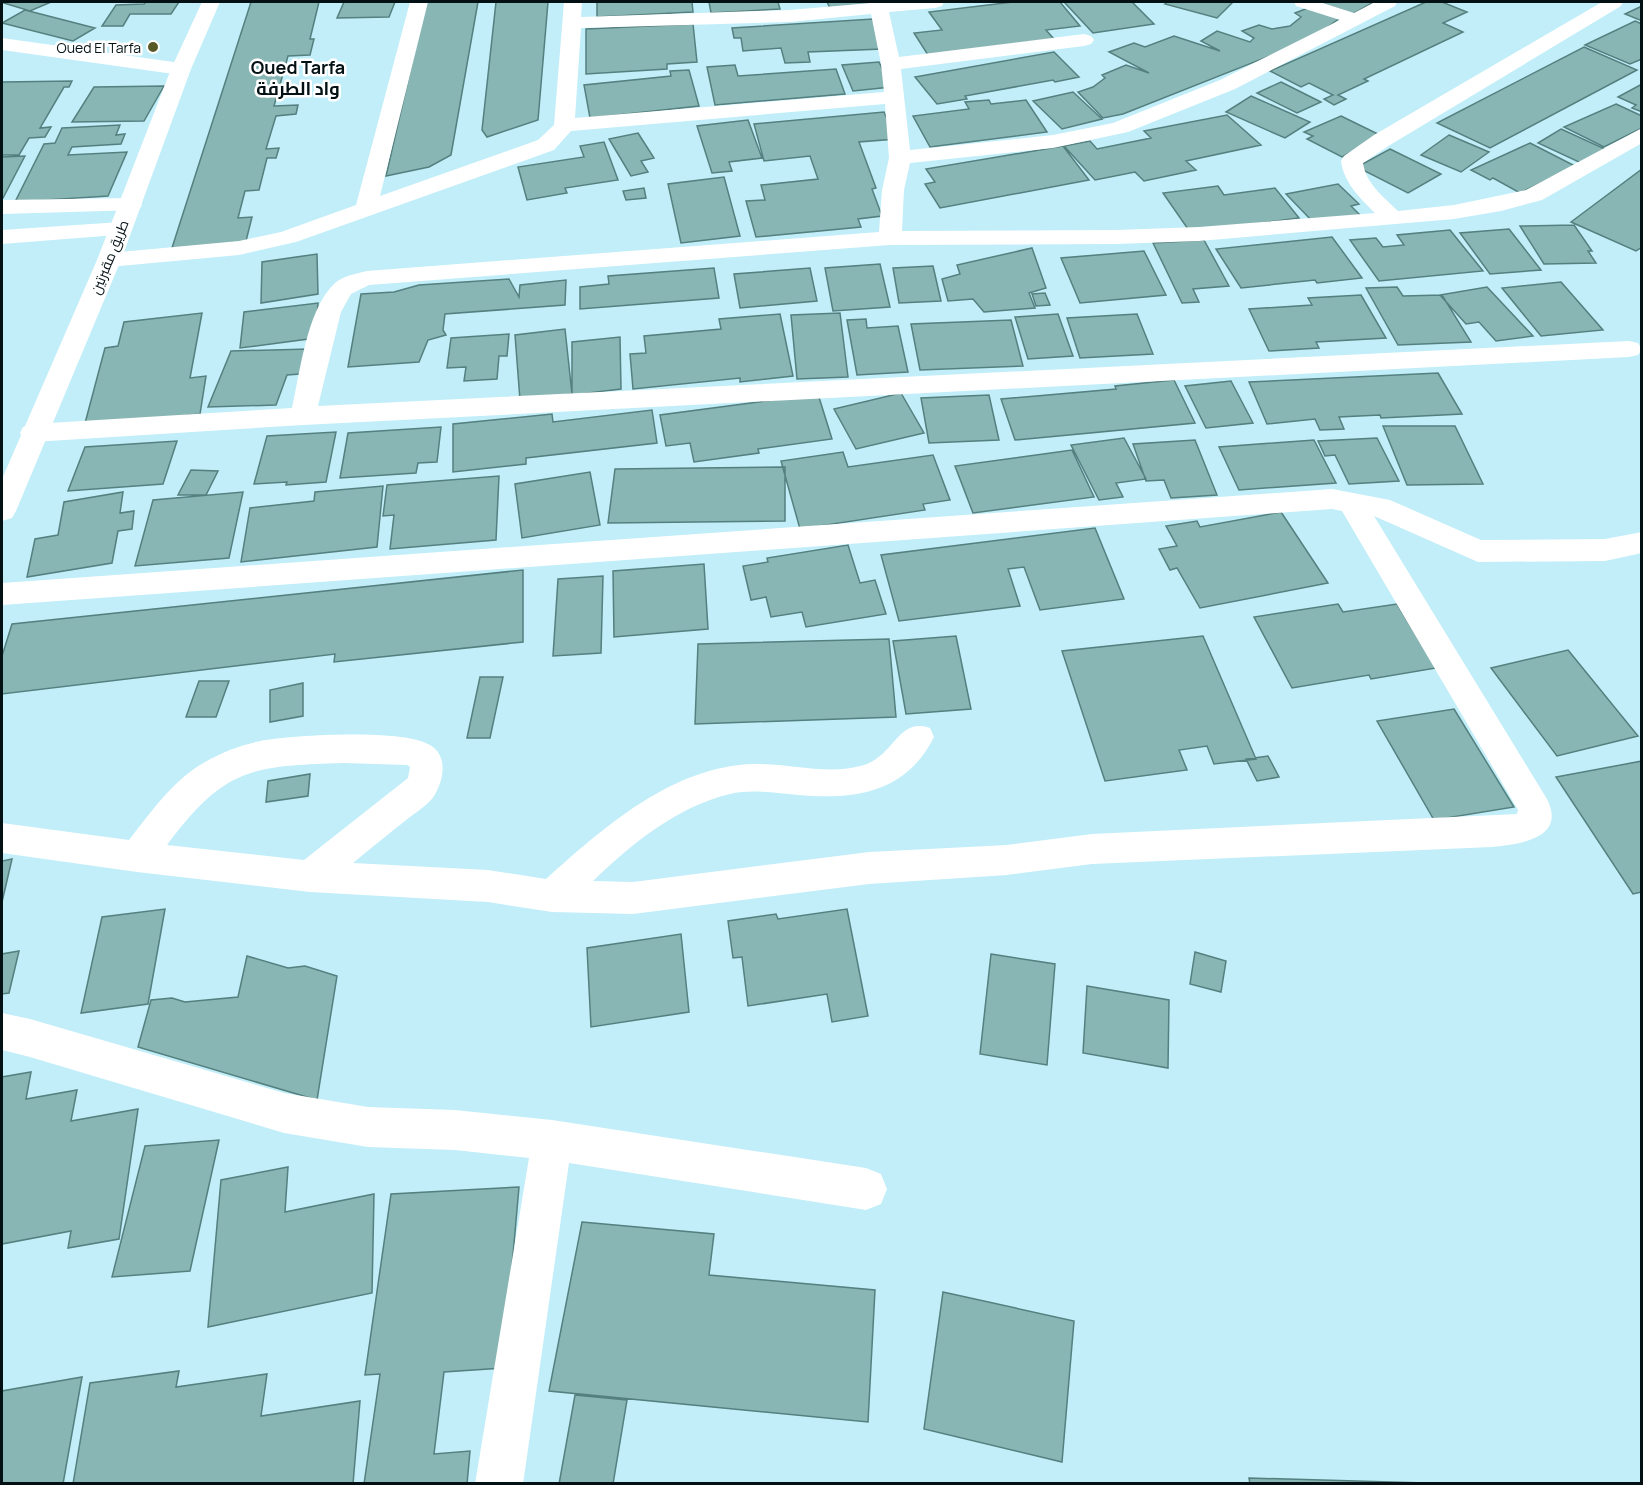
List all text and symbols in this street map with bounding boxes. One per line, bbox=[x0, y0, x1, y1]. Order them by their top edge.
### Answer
place label: Oued El Tarfa bbox=[57, 38, 141, 57]
marker: Oued El Tarfa bbox=[146, 40, 160, 54]
district label: Oued Tarfa واد الطرفة bbox=[251, 55, 345, 100]
street label: طريق مقبرتين bbox=[85, 217, 133, 297]

